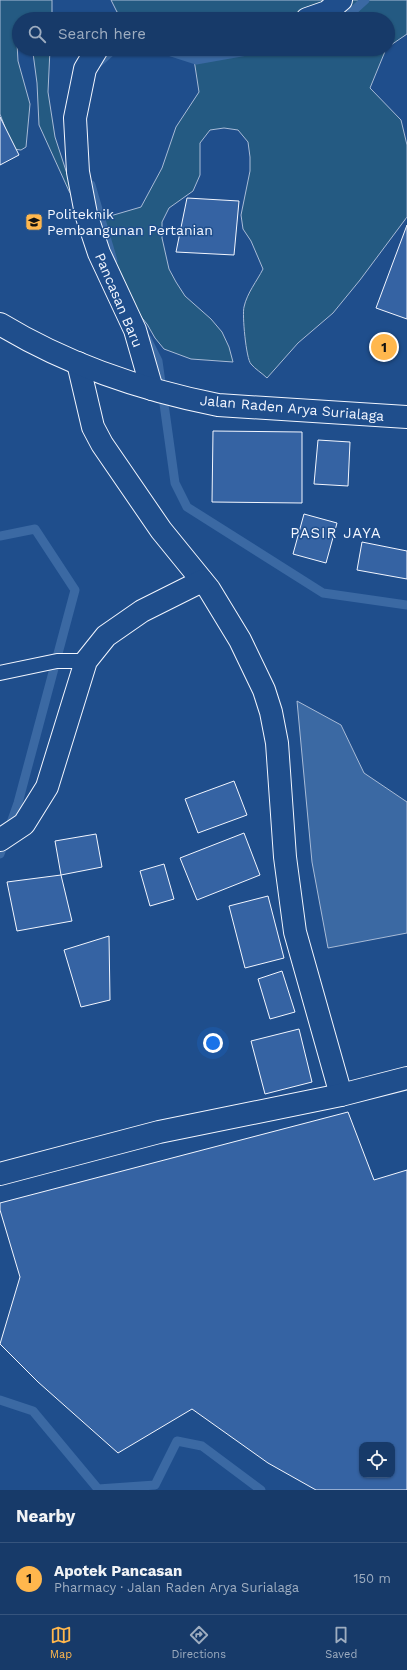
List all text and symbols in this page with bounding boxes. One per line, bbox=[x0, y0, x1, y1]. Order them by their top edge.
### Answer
search box bbox=[12, 12, 395, 56]
icon: search bbox=[26, 23, 48, 45]
text: Search here bbox=[58, 25, 146, 43]
place label: Politeknik Pembangunan Pertanian bbox=[47, 206, 213, 238]
school or university icon: Politeknik Pembangunan Pertanian bbox=[24, 212, 44, 232]
street label: Pancasan Baru bbox=[92, 250, 146, 350]
pin: 1 bbox=[371, 332, 397, 362]
street label: Jalan Raden Arya Surialaga bbox=[199, 392, 385, 424]
district label: PASIR JAYA bbox=[290, 524, 382, 542]
your location bbox=[203, 1033, 223, 1053]
map controls bbox=[359, 1442, 395, 1478]
button: locate bbox=[359, 1442, 395, 1478]
text: Nearby bbox=[16, 1506, 75, 1526]
text: Apotek Pancasan bbox=[54, 1562, 182, 1580]
text: 1 bbox=[26, 1571, 32, 1586]
text: 150 m bbox=[353, 1571, 391, 1586]
text: Pharmacy · Jalan Raden Arya Surialaga bbox=[54, 1580, 299, 1595]
tab: Map bbox=[50, 1624, 72, 1661]
tab: Directions bbox=[172, 1624, 226, 1661]
tab: Saved bbox=[325, 1624, 357, 1661]

